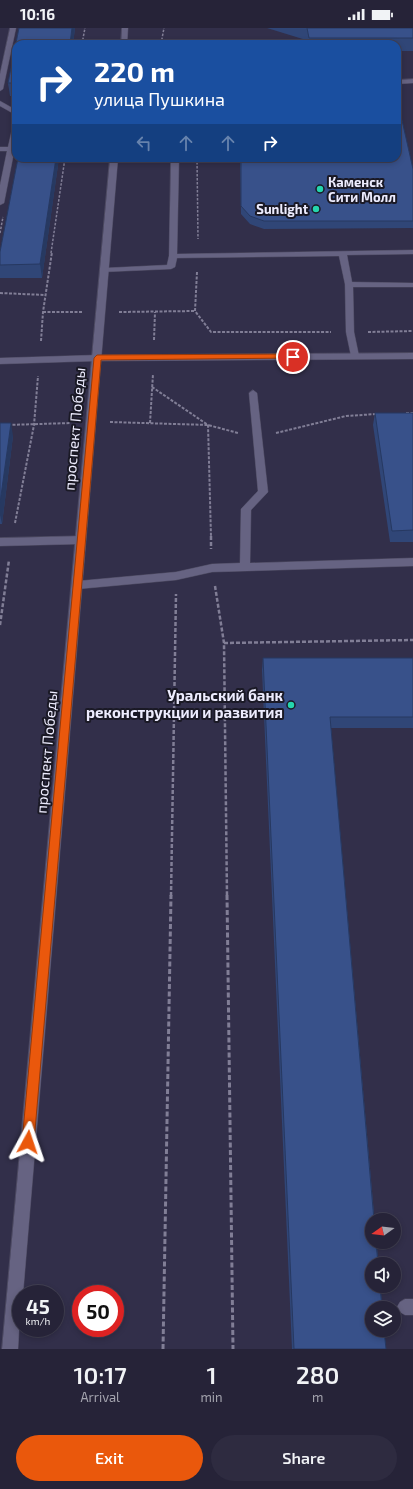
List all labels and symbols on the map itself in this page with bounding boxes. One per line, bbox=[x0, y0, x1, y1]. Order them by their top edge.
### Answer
place label: Каменск Сити Молл bbox=[328, 174, 396, 205]
marker: Каменск Сити Молл bbox=[315, 184, 325, 194]
place label: Sunlight bbox=[256, 201, 309, 217]
marker: Sunlight bbox=[311, 204, 321, 214]
pin bbox=[276, 340, 310, 374]
street label: проспект Победы bbox=[60, 367, 88, 491]
place label: Уральский банк реконструкции и развития bbox=[86, 686, 284, 721]
street label: проспект Победы bbox=[32, 690, 60, 814]
marker: Уральский банк реконструкции и развития bbox=[286, 700, 296, 710]
position arrow bbox=[7, 1121, 49, 1163]
north arrow bbox=[365, 1213, 401, 1249]
speed limit sign: 50 bbox=[72, 1285, 124, 1337]

